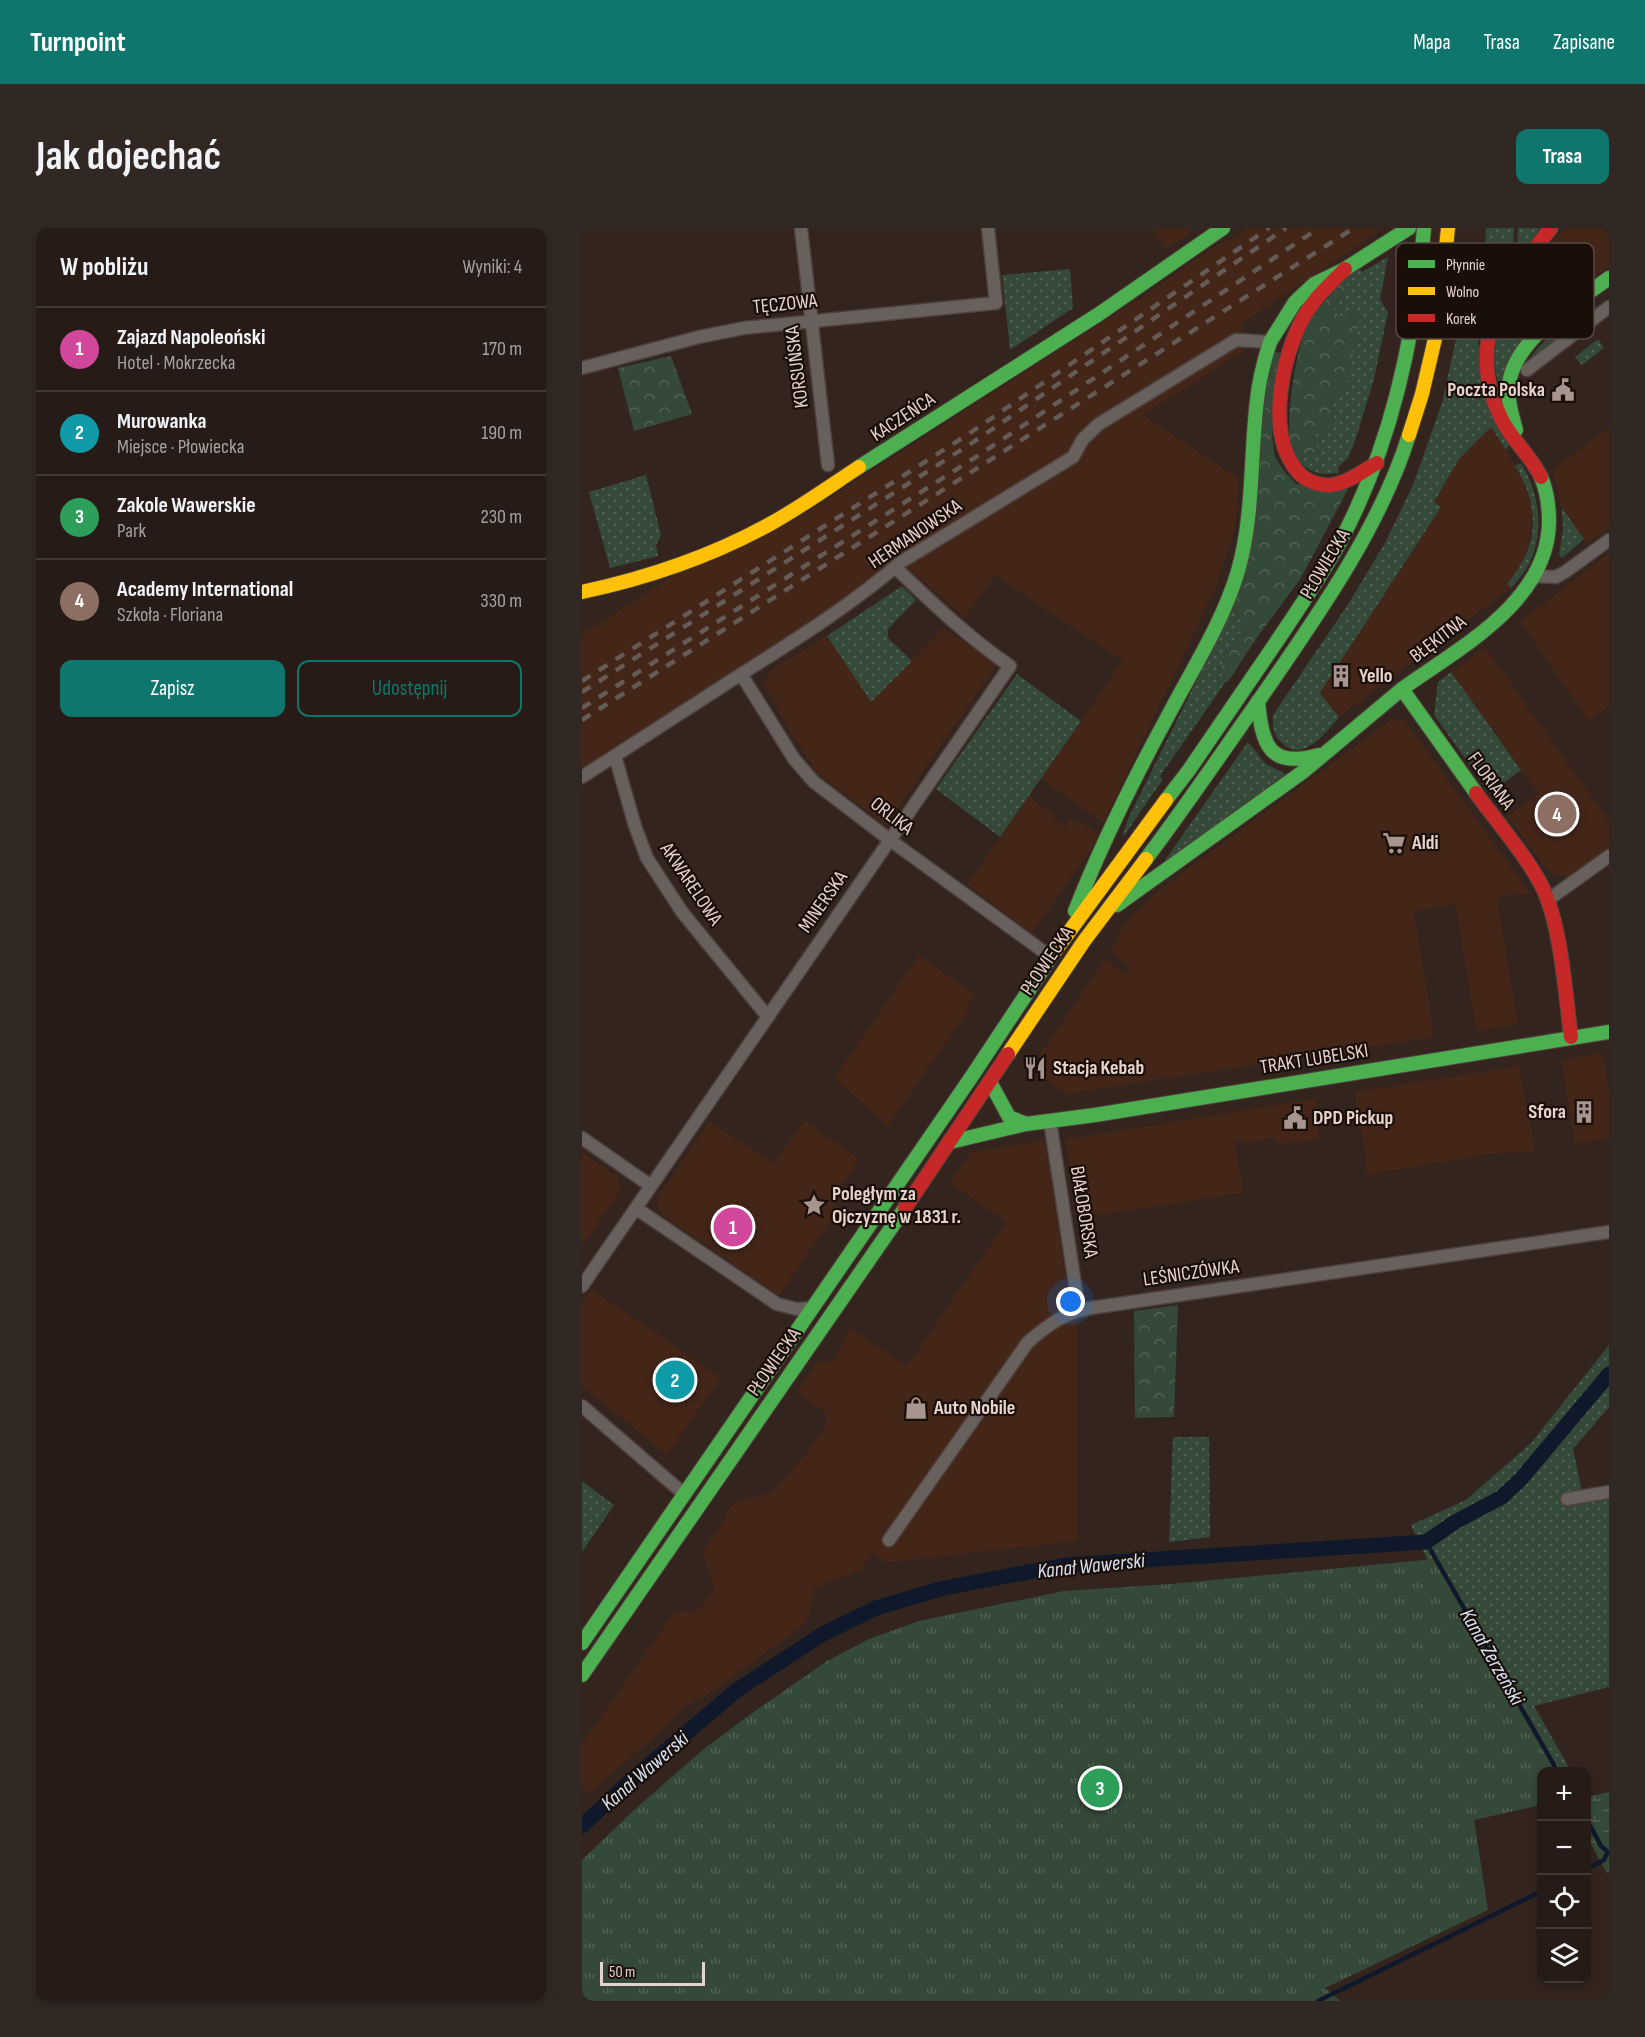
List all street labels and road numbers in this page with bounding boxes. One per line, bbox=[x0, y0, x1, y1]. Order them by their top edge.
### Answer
street label: TĘCZOWA bbox=[752, 289, 819, 319]
street label: KORSUŃSKA bbox=[780, 324, 814, 410]
street label: KACZEŃCA bbox=[866, 387, 940, 447]
street label: HERMANOWSKA bbox=[864, 494, 967, 574]
street label: PŁOWIECKA bbox=[1295, 524, 1356, 603]
street label: BŁĘKITNA bbox=[1405, 610, 1471, 668]
street label: FLORIANA bbox=[1462, 747, 1520, 815]
street label: ORLIKA bbox=[866, 792, 919, 841]
street label: AKWARELOWA bbox=[654, 837, 728, 930]
street label: MINERSKA bbox=[793, 866, 853, 937]
street label: PŁOWIECKA bbox=[1015, 922, 1079, 1000]
street label: TRAKT LUBELSKI bbox=[1258, 1039, 1370, 1079]
street label: BIAŁOBORSKA bbox=[1065, 1164, 1103, 1260]
street label: LEŚNICZÓWKA bbox=[1142, 1254, 1241, 1292]
street label: PŁOWIECKA bbox=[742, 1323, 806, 1401]

